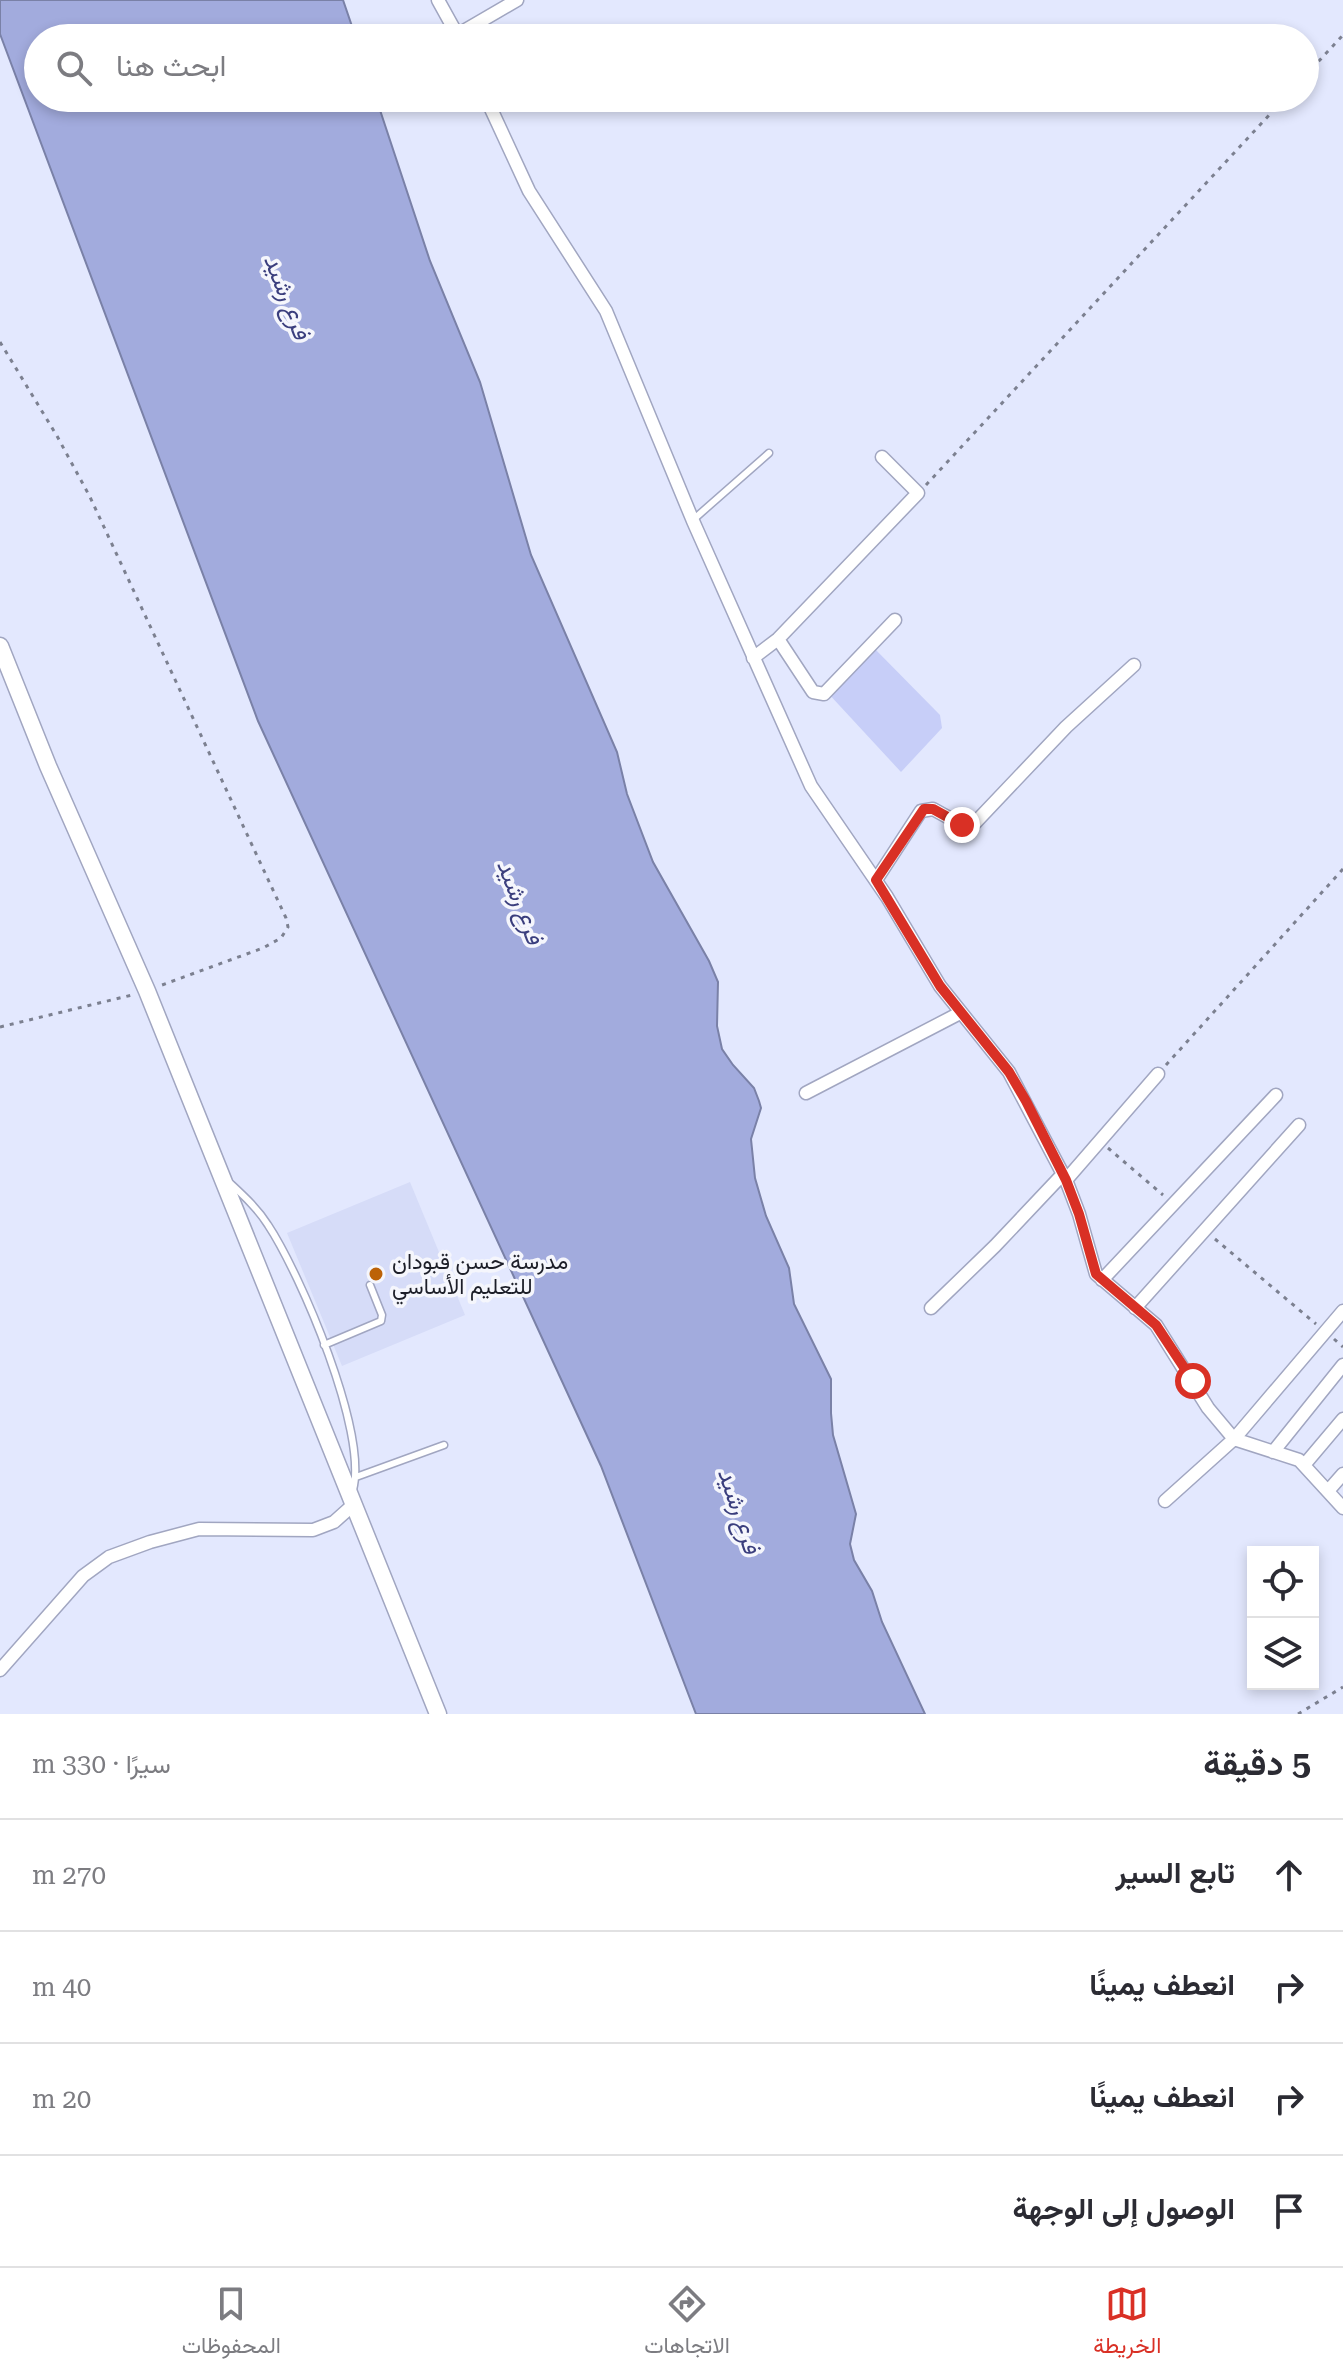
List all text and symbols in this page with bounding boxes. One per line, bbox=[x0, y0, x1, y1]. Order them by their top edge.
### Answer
search box bbox=[24, 24, 1319, 112]
icon: search bbox=[52, 46, 96, 90]
text: ابحث هنا bbox=[116, 48, 227, 83]
water label: فرع رشيد bbox=[255, 251, 316, 345]
route end bbox=[944, 807, 980, 843]
water label: فرع رشيد bbox=[488, 856, 549, 950]
place label: مدرسة حسن قبودان للتعليم الأساسي bbox=[392, 1249, 568, 1305]
marker: مدرسة حسن قبودان للتعليم الأساسي bbox=[367, 1265, 385, 1283]
route start bbox=[1175, 1363, 1211, 1399]
water label: فرع رشيد bbox=[709, 1465, 766, 1559]
map controls bbox=[1247, 1546, 1319, 1690]
button: locate bbox=[1247, 1546, 1319, 1618]
button: layers bbox=[1247, 1618, 1319, 1690]
text: 5 دقيقة bbox=[1203, 1743, 1311, 1783]
text: سيرًا · 330 m bbox=[32, 1749, 171, 1779]
icon: ahead bbox=[1267, 1853, 1311, 1897]
text: تابع السير bbox=[1116, 1855, 1235, 1890]
text: 270 m bbox=[32, 1860, 106, 1890]
icon: right bbox=[1267, 1965, 1311, 2009]
text: انعطف يمينًا bbox=[1089, 1967, 1235, 2002]
text: 40 m bbox=[32, 1972, 91, 2002]
icon: right bbox=[1267, 2077, 1311, 2121]
text: انعطف يمينًا bbox=[1089, 2079, 1235, 2114]
text: 20 m bbox=[32, 2084, 91, 2114]
icon: arrive bbox=[1267, 2189, 1311, 2233]
text: الوصول إلى الوجهة bbox=[1012, 2191, 1235, 2226]
tab: المحفوظات bbox=[182, 2282, 281, 2365]
tab: الاتجاهات bbox=[644, 2282, 730, 2365]
tab: الخريطة bbox=[1093, 2282, 1161, 2365]

